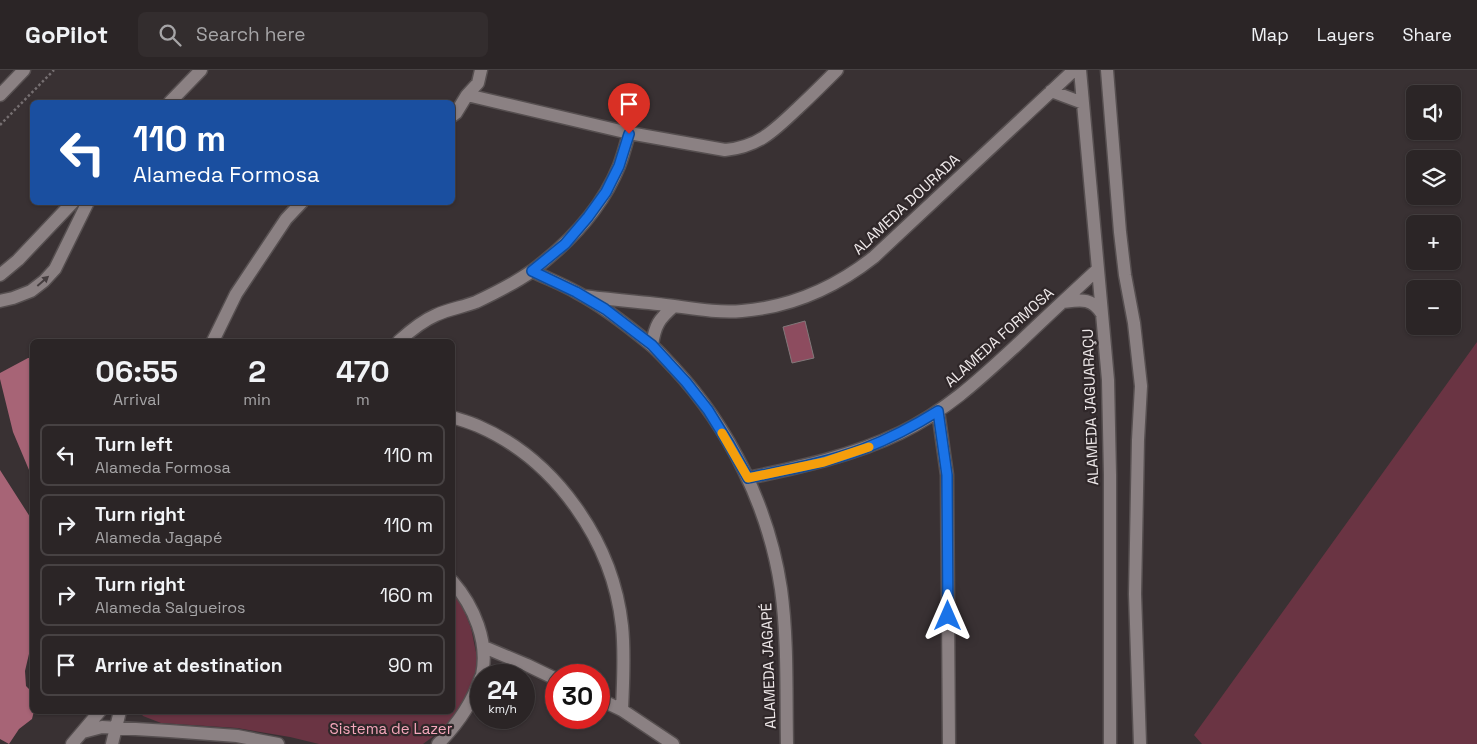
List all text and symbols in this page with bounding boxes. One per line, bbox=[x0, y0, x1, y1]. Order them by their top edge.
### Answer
search box bbox=[138, 12, 488, 57]
text: GoPilot bbox=[25, 19, 108, 50]
icon: search bbox=[156, 21, 184, 49]
text: Search here bbox=[196, 22, 306, 47]
text: Map bbox=[1251, 23, 1289, 46]
text: Layers bbox=[1317, 23, 1374, 46]
text: Share bbox=[1402, 23, 1452, 46]
pin bbox=[608, 83, 650, 134]
map controls bbox=[1406, 85, 1461, 335]
button: sound bbox=[1406, 85, 1461, 140]
icon: arrive bbox=[615, 90, 643, 118]
text: 110 m bbox=[133, 117, 226, 161]
icon: left bbox=[50, 120, 115, 185]
street label: ALAMEDA DOURADA bbox=[848, 149, 964, 259]
button: layers bbox=[1406, 150, 1461, 205]
text: Alameda Formosa bbox=[133, 160, 320, 188]
button: + bbox=[1406, 215, 1461, 270]
one-way arrow bbox=[37, 275, 50, 286]
button: − bbox=[1406, 280, 1461, 335]
street label: ALAMEDA FORMOSA bbox=[940, 283, 1058, 391]
street label: ALAMEDA JAGUARAÇU bbox=[1078, 328, 1102, 486]
text: 06:55 bbox=[95, 352, 178, 391]
text: 2 bbox=[248, 352, 266, 391]
text: 470 bbox=[336, 352, 390, 391]
text: Arrival bbox=[113, 389, 160, 410]
text: min bbox=[243, 389, 271, 410]
text: m bbox=[356, 389, 370, 410]
text: Turn left bbox=[95, 432, 173, 457]
icon: left bbox=[52, 441, 80, 469]
text: 110 m bbox=[384, 443, 433, 468]
text: Alameda Formosa bbox=[95, 457, 231, 478]
text: Turn right bbox=[95, 502, 185, 527]
icon: right bbox=[52, 511, 80, 539]
text: 110 m bbox=[384, 513, 433, 538]
text: Alameda Jagapé bbox=[95, 527, 222, 548]
text: Turn right bbox=[95, 572, 185, 597]
icon: right bbox=[52, 581, 80, 609]
text: 160 m bbox=[380, 583, 433, 608]
position arrow bbox=[921, 589, 973, 641]
text: Alameda Salgueiros bbox=[95, 597, 246, 618]
street label: ALAMEDA JAGAPÉ bbox=[756, 603, 780, 729]
icon: arrive bbox=[52, 651, 80, 679]
text: Arrive at destination bbox=[95, 653, 283, 678]
text: 90 m bbox=[388, 653, 433, 678]
speed limit sign: 30 bbox=[545, 664, 610, 729]
text: 24 bbox=[487, 674, 518, 706]
text: km/h bbox=[488, 701, 517, 717]
park label: Sistema de Lazer bbox=[330, 719, 453, 738]

